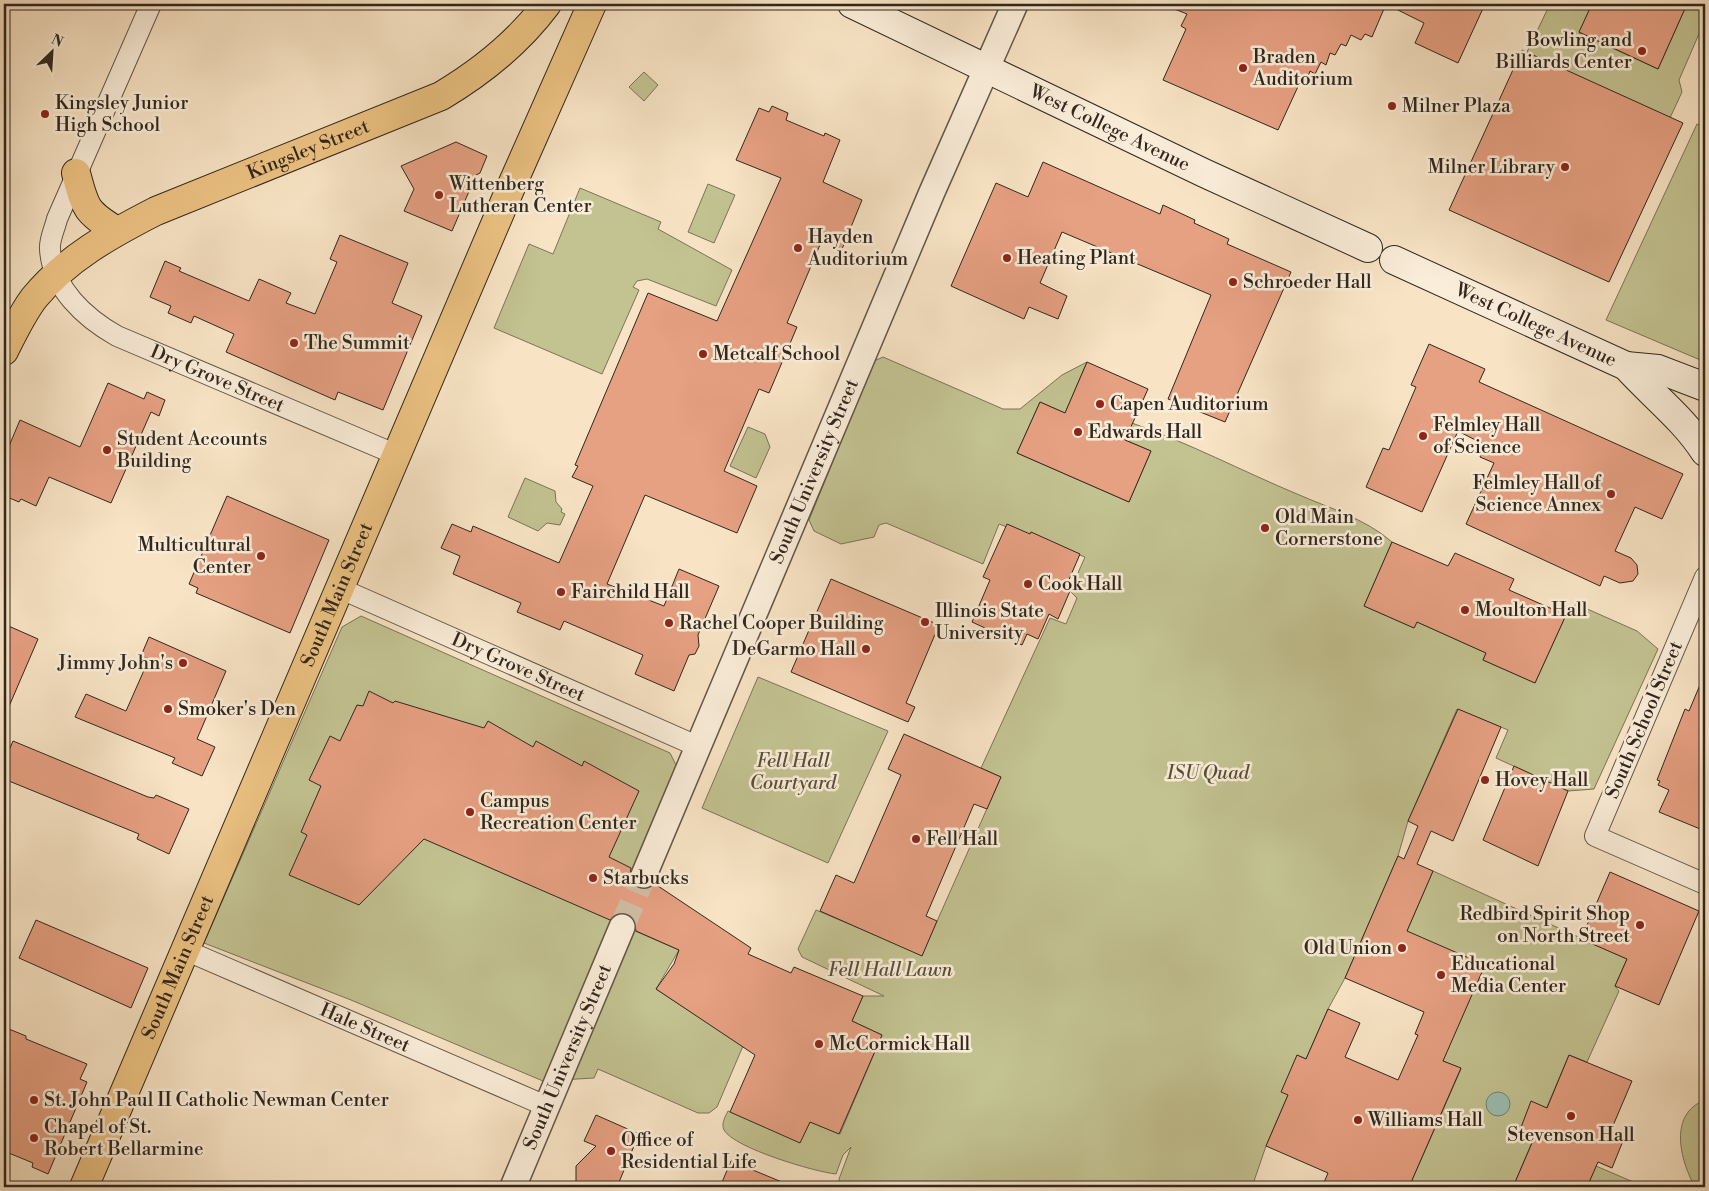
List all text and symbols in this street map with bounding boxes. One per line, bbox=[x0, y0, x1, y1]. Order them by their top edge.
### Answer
north arrow bbox=[28, 28, 78, 78]
place label: Bowling and Billiards Center bbox=[1495, 28, 1632, 74]
text: N bbox=[48, 31, 66, 52]
place label: Braden Auditorium bbox=[1252, 45, 1353, 91]
marker: Bowling and Billiards Center bbox=[1636, 45, 1648, 57]
marker: Braden Auditorium bbox=[1237, 62, 1249, 74]
street label: West College Avenue bbox=[1025, 79, 1194, 177]
place label: Kingsley Junior High School bbox=[55, 91, 188, 137]
place label: Milner Plaza bbox=[1402, 94, 1511, 118]
marker: Milner Plaza bbox=[1386, 100, 1398, 112]
marker: Kingsley Junior High School bbox=[39, 108, 51, 120]
street label: Kingsley Street bbox=[244, 114, 373, 185]
place label: Milner Library bbox=[1428, 155, 1556, 179]
marker: Milner Library bbox=[1559, 161, 1571, 173]
place label: Wittenberg Lutheran Center bbox=[448, 172, 592, 218]
marker: Wittenberg Lutheran Center bbox=[433, 189, 445, 201]
place label: Hayden Auditorium bbox=[807, 225, 908, 271]
marker: Hayden Auditorium bbox=[792, 242, 804, 254]
place label: Heating Plant bbox=[1017, 246, 1136, 270]
marker: Heating Plant bbox=[1001, 252, 1013, 264]
place label: Schroeder Hall bbox=[1243, 270, 1372, 294]
marker: Schroeder Hall bbox=[1227, 276, 1239, 288]
street label: West College Avenue bbox=[1450, 277, 1621, 372]
place label: The Summit bbox=[304, 331, 410, 355]
marker: The Summit bbox=[288, 337, 300, 349]
street label: Dry Grove Street bbox=[147, 340, 288, 418]
place label: Metcalf School bbox=[713, 342, 841, 366]
marker: Metcalf School bbox=[697, 348, 709, 360]
street label: South University Street bbox=[765, 375, 864, 568]
place label: Capen Auditorium bbox=[1110, 392, 1269, 416]
marker: Capen Auditorium bbox=[1094, 398, 1106, 410]
place label: Felmley Hall of Science bbox=[1433, 413, 1541, 459]
place label: Edwards Hall bbox=[1088, 420, 1202, 444]
marker: Edwards Hall bbox=[1072, 426, 1084, 438]
place label: Student Accounts Building bbox=[116, 427, 267, 473]
marker: Felmley Hall of Science bbox=[1417, 430, 1429, 442]
marker: Student Accounts Building bbox=[101, 444, 113, 456]
place label: Felmley Hall of Science Annex bbox=[1472, 471, 1602, 517]
marker: Felmley Hall of Science Annex bbox=[1605, 488, 1617, 500]
place label: Old Main Cornerstone bbox=[1275, 505, 1383, 551]
street label: South Main Street bbox=[296, 519, 378, 670]
marker: Old Main Cornerstone bbox=[1259, 522, 1271, 534]
place label: Multicultural Center bbox=[138, 533, 251, 579]
marker: Multicultural Center bbox=[255, 550, 267, 562]
place label: Cook Hall bbox=[1038, 572, 1123, 596]
marker: Cook Hall bbox=[1022, 578, 1034, 590]
place label: Fairchild Hall bbox=[571, 580, 690, 604]
marker: Fairchild Hall bbox=[555, 586, 567, 598]
place label: Moulton Hall bbox=[1475, 598, 1588, 622]
place label: Illinois State University bbox=[935, 599, 1044, 645]
marker: Moulton Hall bbox=[1459, 604, 1471, 616]
place label: Rachel Cooper Building bbox=[679, 611, 884, 635]
marker: Illinois State University bbox=[919, 616, 931, 628]
marker: Rachel Cooper Building bbox=[663, 617, 675, 629]
street label: Dry Grove Street bbox=[448, 627, 589, 707]
place label: DeGarmo Hall bbox=[732, 637, 856, 661]
street label: South School Street bbox=[1600, 637, 1688, 802]
marker: DeGarmo Hall bbox=[860, 643, 872, 655]
place label: Jimmy John's bbox=[57, 651, 173, 675]
marker: Jimmy John's bbox=[177, 657, 189, 669]
place label: Smoker's Den bbox=[178, 697, 296, 721]
marker: Smoker's Den bbox=[162, 703, 174, 715]
park label: Fell Hall Courtyard bbox=[750, 749, 838, 795]
park label: ISU Quad bbox=[1166, 761, 1250, 785]
place label: Hovey Hall bbox=[1495, 768, 1589, 792]
marker: Hovey Hall bbox=[1479, 774, 1491, 786]
place label: Campus Recreation Center bbox=[480, 789, 637, 835]
marker: Campus Recreation Center bbox=[464, 806, 476, 818]
place label: Fell Hall bbox=[926, 827, 998, 851]
marker: Fell Hall bbox=[910, 833, 922, 845]
place label: Starbucks bbox=[603, 866, 689, 890]
marker: Starbucks bbox=[587, 872, 599, 884]
street label: South Main Street bbox=[137, 891, 219, 1043]
place label: Redbird Spirit Shop on North Street bbox=[1459, 902, 1630, 948]
marker: Redbird Spirit Shop on North Street bbox=[1634, 919, 1646, 931]
place label: Old Union bbox=[1304, 936, 1392, 960]
marker: Old Union bbox=[1396, 942, 1408, 954]
place label: Educational Media Center bbox=[1451, 952, 1566, 998]
park label: Fell Hall Lawn bbox=[828, 958, 953, 982]
street label: South University Street bbox=[518, 960, 617, 1153]
marker: Educational Media Center bbox=[1435, 969, 1447, 981]
street label: Hale Street bbox=[316, 998, 414, 1058]
place label: McCormick Hall bbox=[829, 1032, 971, 1056]
marker: McCormick Hall bbox=[813, 1038, 825, 1050]
place label: St. John Paul II Catholic Newman Center bbox=[44, 1088, 389, 1112]
marker: St. John Paul II Catholic Newman Center bbox=[28, 1094, 40, 1106]
place label: Williams Hall bbox=[1367, 1108, 1483, 1132]
marker: Stevenson Hall bbox=[1565, 1110, 1577, 1122]
marker: Williams Hall bbox=[1352, 1114, 1364, 1126]
place label: Chapel of St. Robert Bellarmine bbox=[44, 1115, 204, 1161]
place label: Stevenson Hall bbox=[1507, 1123, 1635, 1147]
place label: Office of Residential Life bbox=[621, 1128, 757, 1174]
marker: Chapel of St. Robert Bellarmine bbox=[28, 1132, 40, 1144]
marker: Office of Residential Life bbox=[605, 1145, 617, 1157]

